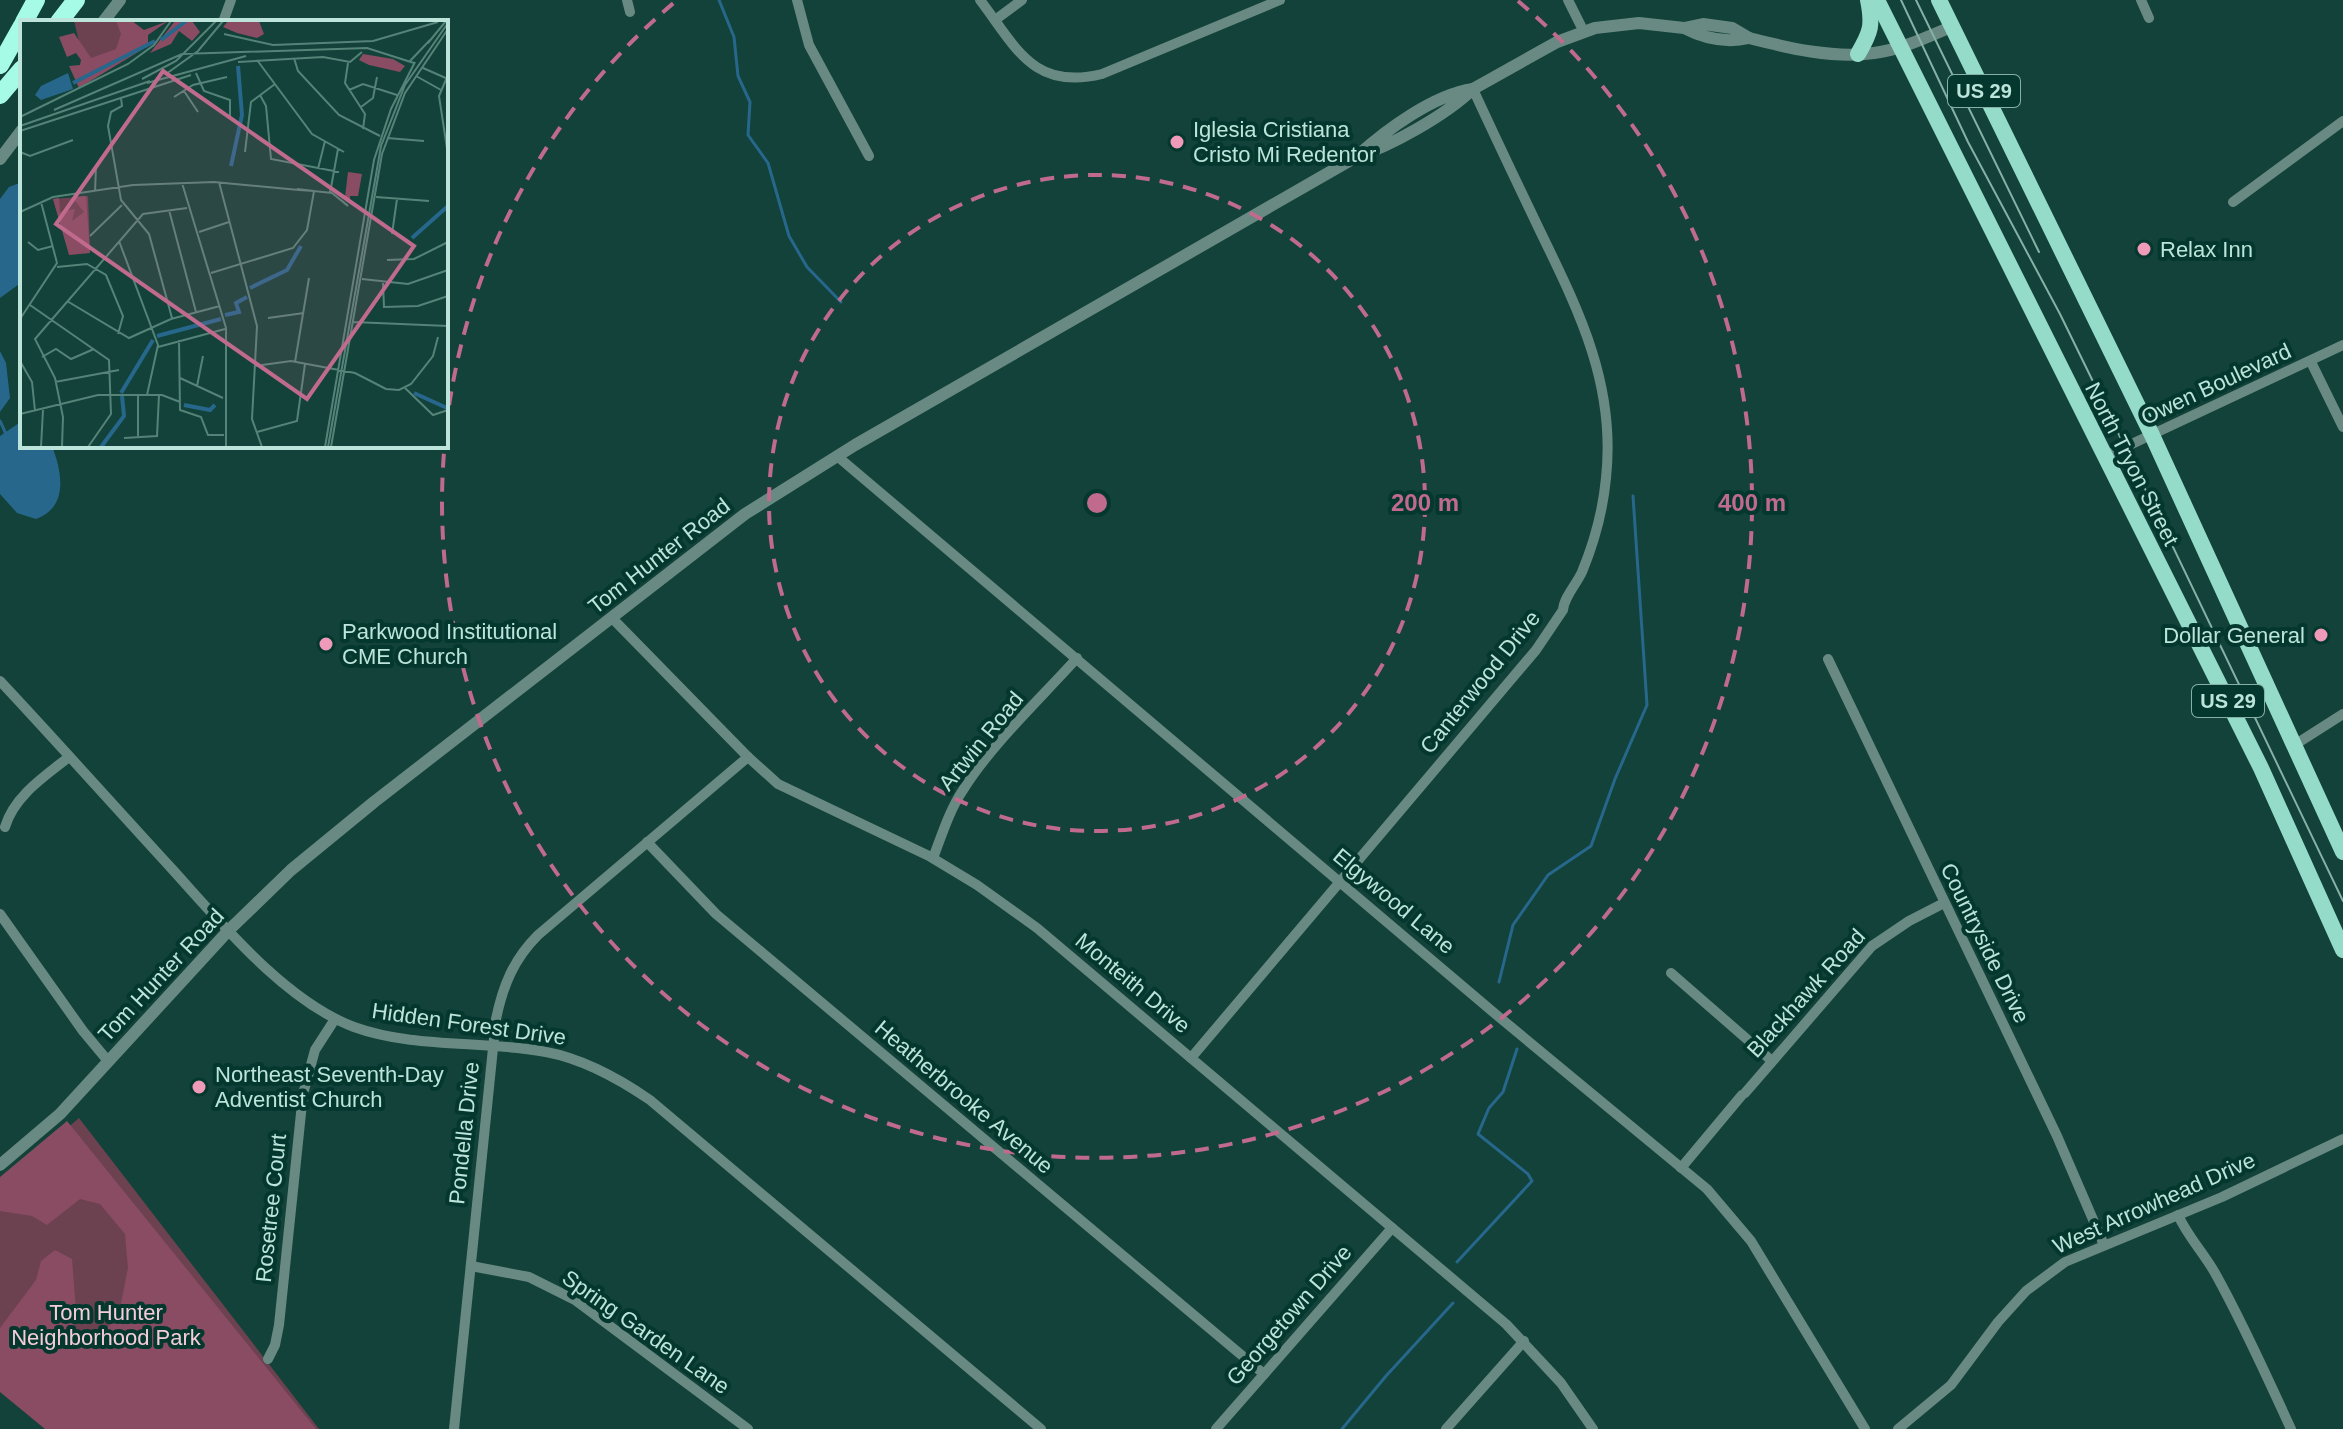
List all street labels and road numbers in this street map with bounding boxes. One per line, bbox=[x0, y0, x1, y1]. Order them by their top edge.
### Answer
road number: US 29 bbox=[1948, 75, 2020, 107]
street label: Owen Boulevard bbox=[2137, 338, 2295, 430]
street label: North Tryon Street bbox=[2080, 378, 2184, 550]
street label: Tom Hunter Road bbox=[583, 493, 735, 619]
street label: Canterwood Drive bbox=[1415, 606, 1545, 758]
road number: US 29 bbox=[2192, 685, 2264, 717]
street label: Artwin Road bbox=[934, 687, 1028, 795]
street label: Elgywood Lane bbox=[1328, 843, 1460, 959]
street label: Countryside Drive bbox=[1935, 859, 2035, 1027]
street label: Tom Hunter Road bbox=[93, 903, 229, 1047]
street label: Blackhawk Road bbox=[1742, 924, 1870, 1062]
street label: Monteith Drive bbox=[1071, 928, 1195, 1038]
street label: Hidden Forest Drive bbox=[370, 998, 568, 1050]
street label: Heatherbrooke Avenue bbox=[870, 1015, 1058, 1179]
street label: Pondella Drive bbox=[444, 1061, 484, 1205]
street label: Rosetree Court bbox=[251, 1133, 291, 1283]
street label: West Arrowhead Drive bbox=[2049, 1147, 2259, 1259]
street label: Georgetown Drive bbox=[1221, 1240, 1357, 1390]
street label: Spring Garden Lane bbox=[558, 1265, 734, 1399]

